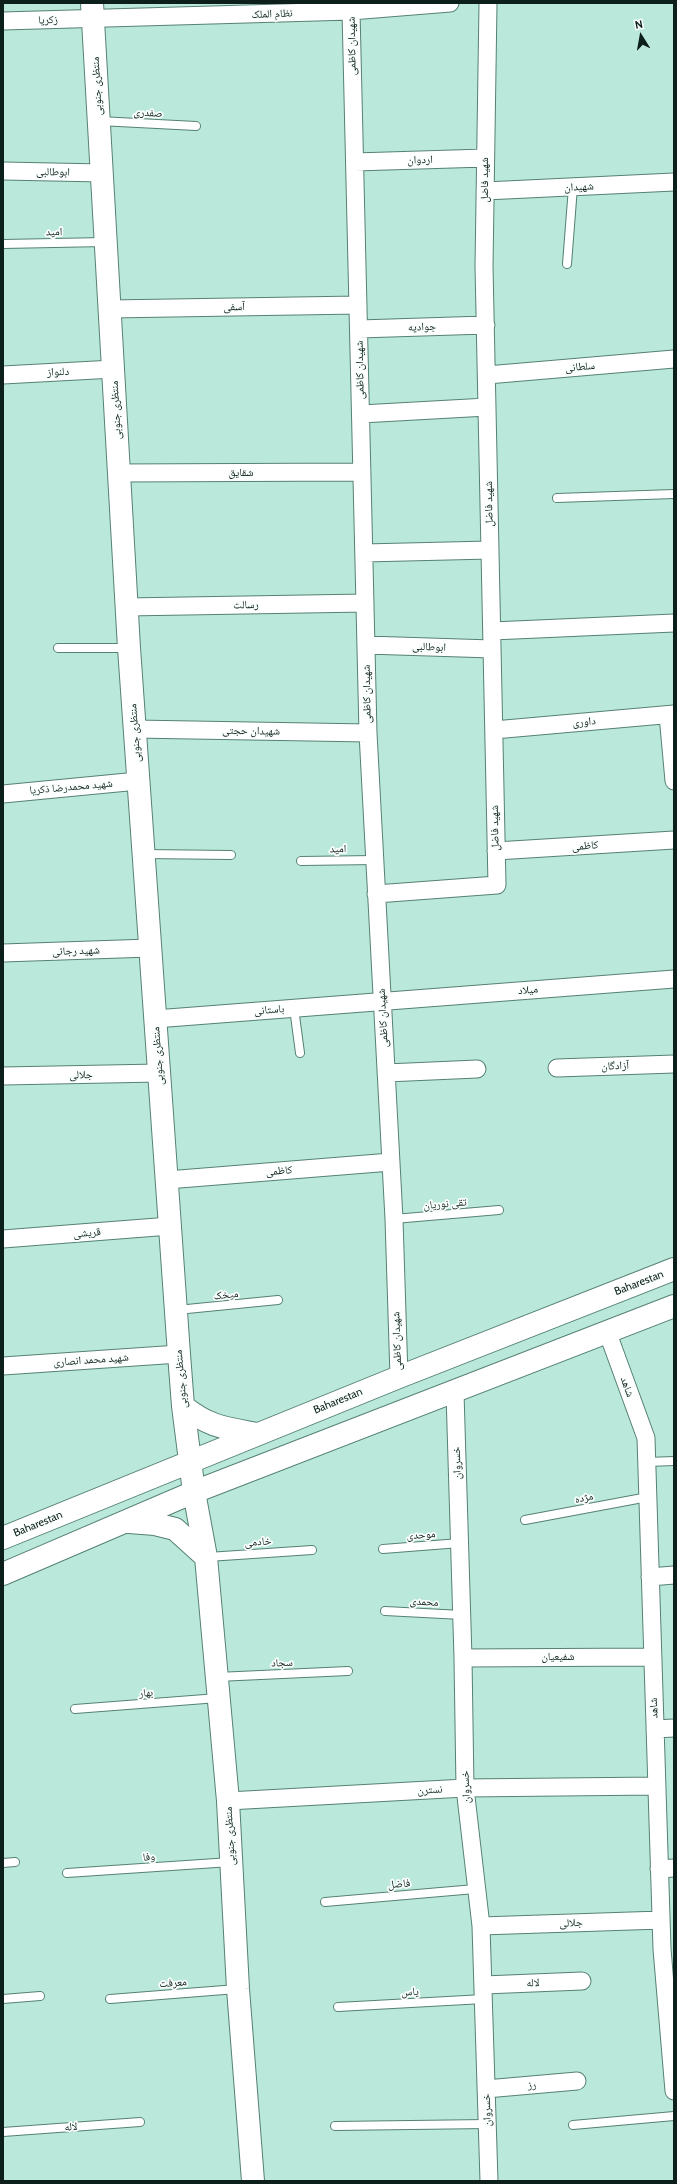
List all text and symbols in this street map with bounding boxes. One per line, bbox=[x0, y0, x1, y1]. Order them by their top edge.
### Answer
street label: نظام الملک bbox=[251, 7, 293, 21]
street label: زکریا bbox=[38, 13, 58, 27]
street label: شهیدان کاظمی bbox=[345, 16, 359, 76]
north arrow bbox=[621, 16, 661, 56]
text: N bbox=[634, 17, 644, 32]
street label: منتظری جنوبی bbox=[89, 56, 105, 116]
street label: صفدری bbox=[133, 106, 163, 120]
street label: اردوان bbox=[407, 153, 433, 167]
street label: شهید فاضل bbox=[478, 157, 492, 203]
street label: ابوطالبی bbox=[36, 165, 70, 179]
street label: شهیدان bbox=[564, 180, 594, 194]
street label: امید bbox=[45, 225, 63, 239]
street label: آسفی bbox=[223, 300, 245, 314]
street label: جوادیه bbox=[408, 320, 436, 334]
street label: شهیدان کاظمی bbox=[353, 340, 367, 400]
street label: سلطانی bbox=[564, 359, 596, 375]
street label: دلنواز bbox=[47, 365, 69, 379]
street label: منتظری جنوبی bbox=[108, 380, 124, 440]
street label: شقایق bbox=[228, 466, 254, 480]
street label: شهید فاضل bbox=[482, 481, 496, 527]
street label: رسالت bbox=[233, 598, 259, 612]
street label: ابوطالبی bbox=[412, 640, 446, 654]
street label: شهیدان کاظمی bbox=[360, 664, 374, 724]
street label: منتظری جنوبی bbox=[126, 703, 144, 763]
street label: داوری bbox=[572, 714, 596, 730]
street label: شهیدان حجتی bbox=[222, 724, 280, 738]
street label: شهید محمدرضا ذکریا bbox=[29, 777, 113, 797]
street label: شهید فاضل bbox=[488, 805, 502, 851]
street label: کاظمی bbox=[571, 838, 599, 854]
street label: امید bbox=[329, 842, 347, 856]
street label: شهید رجائی bbox=[52, 944, 100, 958]
street label: میلاد bbox=[517, 983, 539, 997]
street label: شهیدان کاظمی bbox=[375, 988, 391, 1048]
street label: باستانی bbox=[253, 1002, 285, 1018]
street label: منتظری جنوبی bbox=[149, 1026, 167, 1086]
street label: آزادگان bbox=[601, 1059, 629, 1073]
street label: جلالی bbox=[69, 1068, 93, 1082]
street label: کاظمی bbox=[265, 1163, 293, 1179]
street label: تقی نوریان bbox=[423, 1196, 467, 1212]
street label: قریشی bbox=[73, 1225, 101, 1241]
street label: Baharestan bbox=[612, 1268, 666, 1298]
street label: میخک bbox=[213, 1287, 239, 1303]
street label: شهیدان کاظمی bbox=[389, 1311, 405, 1371]
street label: منتظری جنوبی bbox=[172, 1349, 190, 1409]
street label: شهید محمد انصاری bbox=[53, 1351, 129, 1369]
street label: شاهد bbox=[617, 1375, 637, 1399]
street label: Baharestan bbox=[312, 1385, 364, 1417]
street label: خسروان bbox=[450, 1446, 464, 1480]
street label: مژده bbox=[574, 1490, 594, 1506]
street label: Baharestan bbox=[12, 1508, 64, 1540]
street label: موحدی bbox=[406, 1527, 436, 1543]
street label: خادمی bbox=[244, 1534, 272, 1550]
street label: محمدی bbox=[409, 1595, 439, 1609]
street label: شفیعیان bbox=[541, 1650, 575, 1664]
street label: سجاد bbox=[271, 1656, 293, 1670]
street label: بهار bbox=[138, 1686, 154, 1700]
street label: شاهد bbox=[647, 1697, 661, 1719]
street label: خسروان bbox=[459, 1770, 473, 1804]
street label: نسترن bbox=[417, 1783, 443, 1797]
street label: منتظری جنوبی bbox=[222, 1806, 238, 1866]
street label: وفا bbox=[142, 1850, 156, 1864]
street label: فاضل bbox=[387, 1876, 411, 1892]
street label: جلالی bbox=[559, 1916, 583, 1930]
street label: معرفت bbox=[159, 1975, 187, 1991]
street label: لاله bbox=[526, 1976, 540, 1990]
street label: یاس bbox=[401, 1985, 419, 1999]
street label: رز bbox=[527, 2078, 537, 2092]
street label: خسروان bbox=[480, 2093, 494, 2127]
street label: لاله bbox=[64, 2120, 78, 2134]

